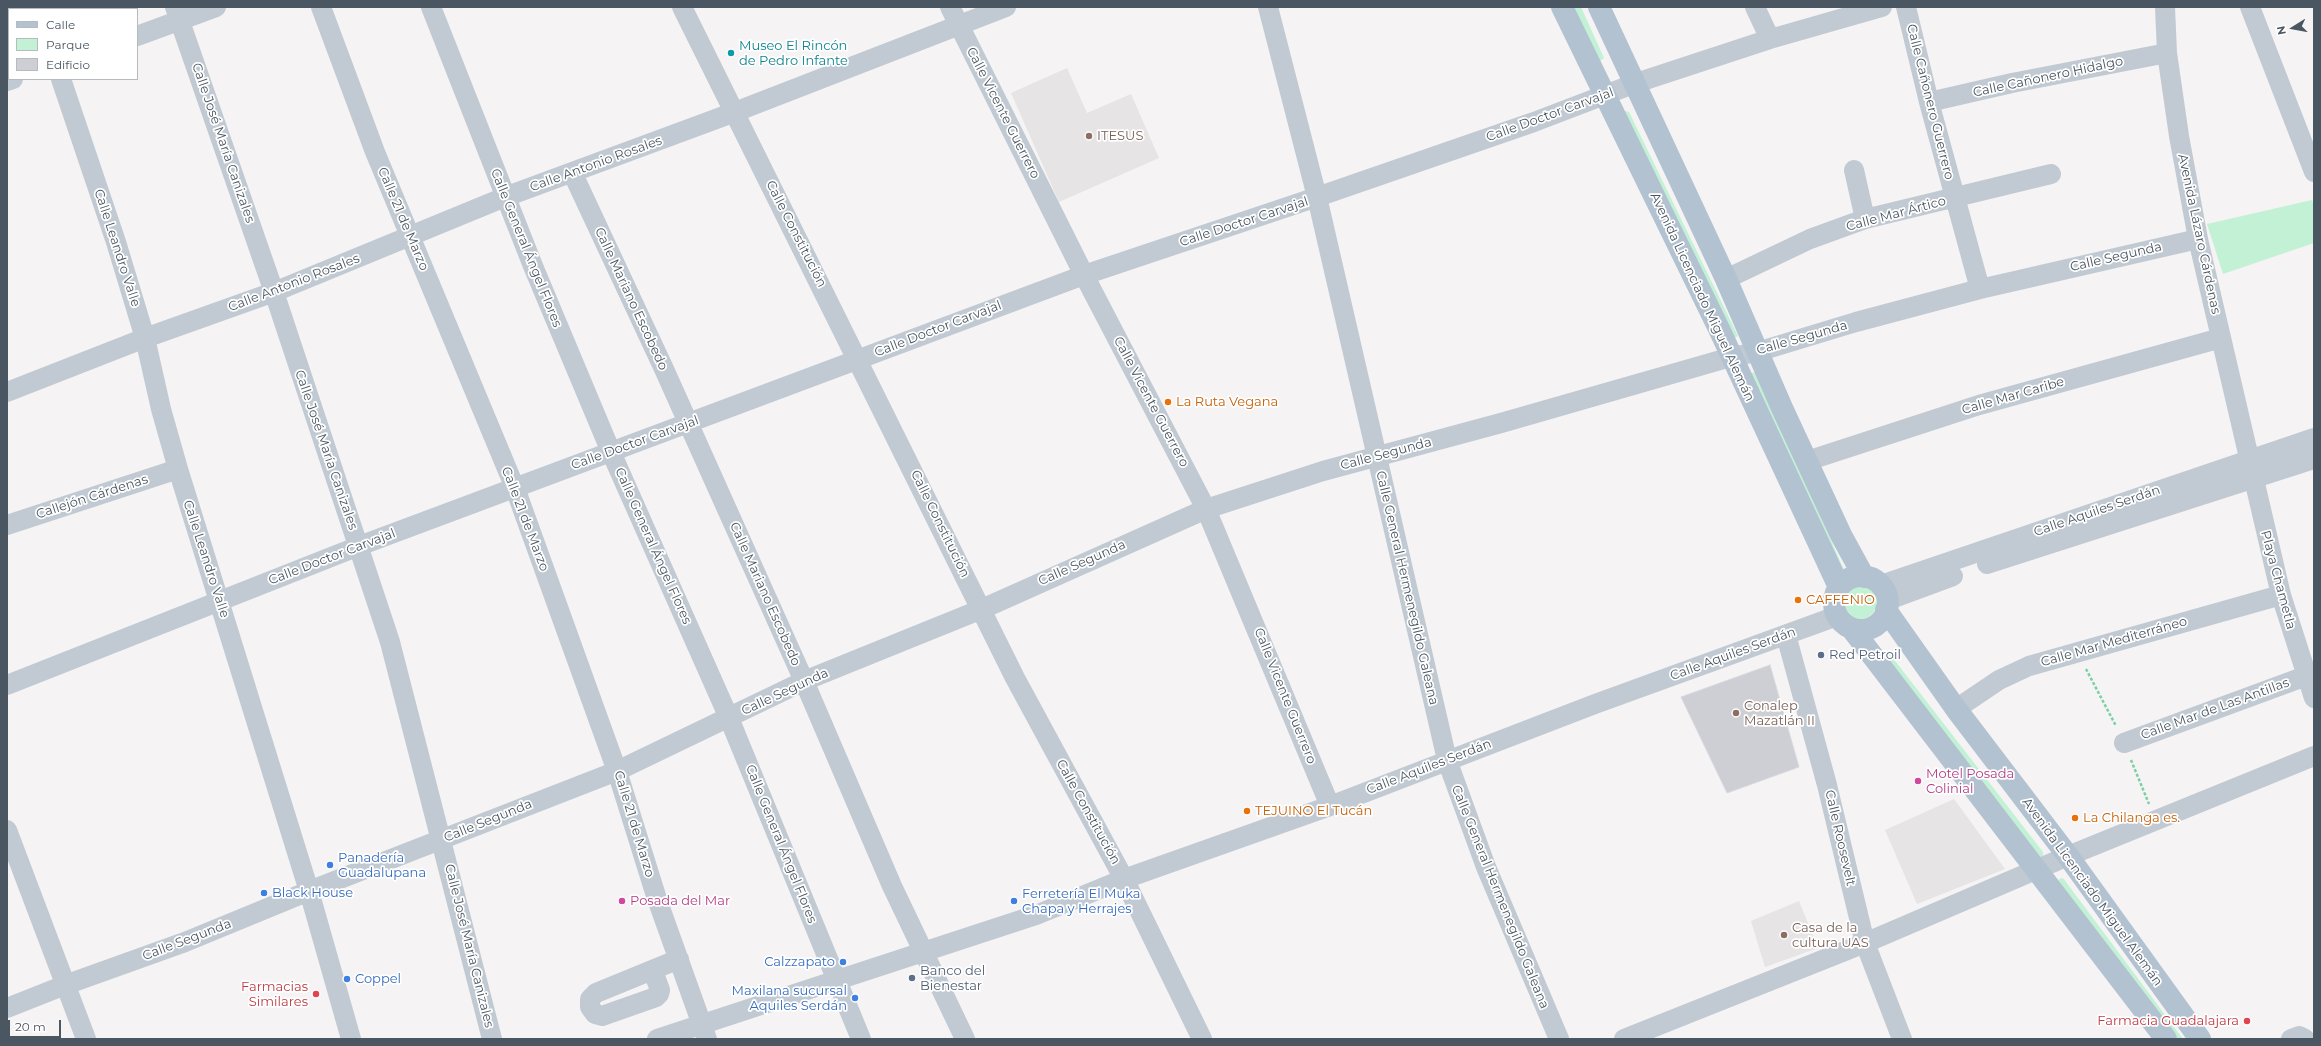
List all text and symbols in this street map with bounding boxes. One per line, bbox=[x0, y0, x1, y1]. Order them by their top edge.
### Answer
legend bbox=[8, 8, 138, 80]
north arrow bbox=[2273, 8, 2313, 48]
text: Calle bbox=[46, 17, 75, 32]
street label: Calle Cañonero Guerrero bbox=[1903, 23, 1957, 181]
text: N bbox=[2274, 25, 2289, 36]
text: Parque bbox=[46, 37, 90, 52]
place label: Museo El Rincón de Pedro Infante bbox=[739, 38, 848, 69]
street label: Calle Vicente Guerrero bbox=[963, 45, 1043, 181]
marker: Museo El Rincón de Pedro Infante bbox=[726, 48, 736, 58]
street label: Calle Cañonero Hidalgo bbox=[1971, 53, 2125, 101]
text: Edificio bbox=[46, 57, 90, 72]
street label: Calle José María Canizales bbox=[188, 61, 258, 225]
street label: Calle Doctor Carvajal bbox=[1484, 85, 1616, 145]
place label: ITESUS bbox=[1097, 128, 1143, 144]
marker: ITESUS bbox=[1084, 131, 1094, 141]
street label: Calle Antonio Rosales bbox=[528, 133, 664, 195]
street label: Avenida Lázaro Cárdenas bbox=[2174, 152, 2224, 316]
street label: Calle 21 de Marzo bbox=[374, 165, 432, 273]
street label: Calle General Ángel Flores bbox=[487, 166, 565, 330]
street label: Calle Constitución bbox=[762, 178, 830, 290]
street label: Calle Leandro Valle bbox=[91, 187, 143, 309]
street label: Avenida Licenciado Miguel Alemán bbox=[1647, 190, 1757, 404]
street label: Calle Mar Ártico bbox=[1844, 193, 1948, 235]
street label: Calle Doctor Carvajal bbox=[1178, 194, 1310, 250]
street label: Calle Mariano Escobedo bbox=[591, 225, 671, 373]
street label: Calle Segunda bbox=[2069, 239, 2163, 275]
street label: Calle Antonio Rosales bbox=[226, 251, 362, 315]
street label: Calle Doctor Carvajal bbox=[872, 298, 1004, 360]
street label: Calle Segunda bbox=[1755, 318, 1849, 358]
street label: Calle Vicente Guerrero bbox=[1110, 334, 1192, 470]
street label: Calle José María Canizales bbox=[291, 368, 361, 532]
street label: Calle Mar Caribe bbox=[1960, 374, 2066, 418]
place label: La Ruta Vegana bbox=[1176, 394, 1278, 410]
marker: La Ruta Vegana bbox=[1163, 397, 1173, 407]
street label: Calle Doctor Carvajal bbox=[569, 413, 701, 473]
street label: Calle Segunda bbox=[1339, 434, 1433, 474]
street label: Calle 21 de Marzo bbox=[498, 465, 552, 573]
street label: Calle General Ángel Flores bbox=[611, 465, 695, 627]
street label: Calle Constitución bbox=[907, 468, 973, 580]
street label: Calle General Hermenegildo Galeana bbox=[1372, 469, 1442, 707]
street label: Callejón Cárdenas bbox=[34, 472, 150, 522]
street label: Calle Aquiles Serdán bbox=[2032, 482, 2162, 540]
street label: Calle Leandro Valle bbox=[180, 498, 232, 620]
street label: Calle Mariano Escobedo bbox=[726, 520, 804, 668]
street label: Calle Doctor Carvajal bbox=[266, 526, 398, 588]
street label: Playa Chametla bbox=[2257, 529, 2299, 631]
street label: Calle Segunda bbox=[1036, 537, 1128, 589]
place label: CAFFENIO bbox=[1806, 592, 1875, 608]
marker: CAFFENIO bbox=[1793, 595, 1803, 605]
street label: Calle Mar Mediterráneo bbox=[2039, 614, 2189, 670]
street label: Calle Aquiles Serdán bbox=[1668, 624, 1798, 684]
street label: Calle Vicente Guerrero bbox=[1251, 626, 1319, 766]
place label: Red Petroil bbox=[1829, 647, 1901, 663]
marker: Red Petroil bbox=[1816, 650, 1826, 660]
street label: Calle Segunda bbox=[739, 665, 831, 719]
street label: Calle Mar de Las Antillas bbox=[2139, 675, 2291, 743]
place label: Conalep Mazatlán II bbox=[1744, 698, 1815, 729]
marker: Conalep Mazatlán II bbox=[1731, 708, 1741, 718]
street label: Calle Aquiles Serdán bbox=[1364, 736, 1494, 798]
street label: Calle Constitución bbox=[1053, 757, 1123, 867]
street label: Calle General Ángel Flores bbox=[742, 762, 820, 926]
place label: Motel Posada Colinial bbox=[1926, 766, 2014, 797]
street label: Calle 21 de Marzo bbox=[610, 769, 658, 879]
marker: Motel Posada Colinial bbox=[1913, 776, 1923, 786]
street label: Calle General Hermenegildo Galeana bbox=[1448, 783, 1552, 1011]
street label: Calle Roosevelt bbox=[1821, 788, 1859, 888]
street label: Avenida Licenciado Miguel Alemán bbox=[2018, 795, 2166, 989]
street label: Calle Segunda bbox=[442, 796, 534, 846]
place label: TEJUINO El Tucán bbox=[1255, 803, 1372, 819]
marker: TEJUINO El Tucán bbox=[1242, 806, 1252, 816]
place label: La Chilanga es. bbox=[2083, 810, 2180, 826]
marker: La Chilanga es. bbox=[2070, 813, 2080, 823]
place label: Panadería Guadalupana bbox=[338, 850, 426, 881]
marker: Panadería Guadalupana bbox=[325, 860, 335, 870]
street label: Calle José María Canizales bbox=[441, 863, 497, 1029]
place label: Black House bbox=[272, 885, 353, 901]
place label: Ferretería El Muka Chapa y Herrajes bbox=[1022, 886, 1140, 917]
marker: Black House bbox=[259, 888, 269, 898]
place label: Posada del Mar bbox=[630, 893, 730, 909]
marker: Posada del Mar bbox=[617, 896, 627, 906]
marker: Ferretería El Muka Chapa y Herrajes bbox=[1009, 896, 1019, 906]
street label: Calle Segunda bbox=[140, 916, 234, 964]
place label: Casa de la cultura UAS bbox=[1792, 920, 1869, 951]
marker: Casa de la cultura UAS bbox=[1779, 930, 1789, 940]
place label: Calzzapato bbox=[764, 954, 835, 970]
marker: Calzzapato bbox=[838, 957, 848, 967]
place label: Banco del Bienestar bbox=[920, 963, 985, 994]
place label: Coppel bbox=[355, 971, 401, 987]
marker: Banco del Bienestar bbox=[907, 973, 917, 983]
marker: Coppel bbox=[342, 974, 352, 984]
place label: Farmacias Similares bbox=[241, 979, 308, 1010]
place label: Maxilana sucursal Aquiles Serdán bbox=[732, 983, 847, 1014]
marker: Farmacias Similares bbox=[311, 989, 321, 999]
marker: Maxilana sucursal Aquiles Serdán bbox=[850, 993, 860, 1003]
scale bar bbox=[10, 1012, 63, 1038]
place label: Farmacia Guadalajara bbox=[2097, 1013, 2239, 1029]
marker: Farmacia Guadalajara bbox=[2242, 1016, 2252, 1026]
text: 20 m bbox=[15, 1019, 46, 1034]

